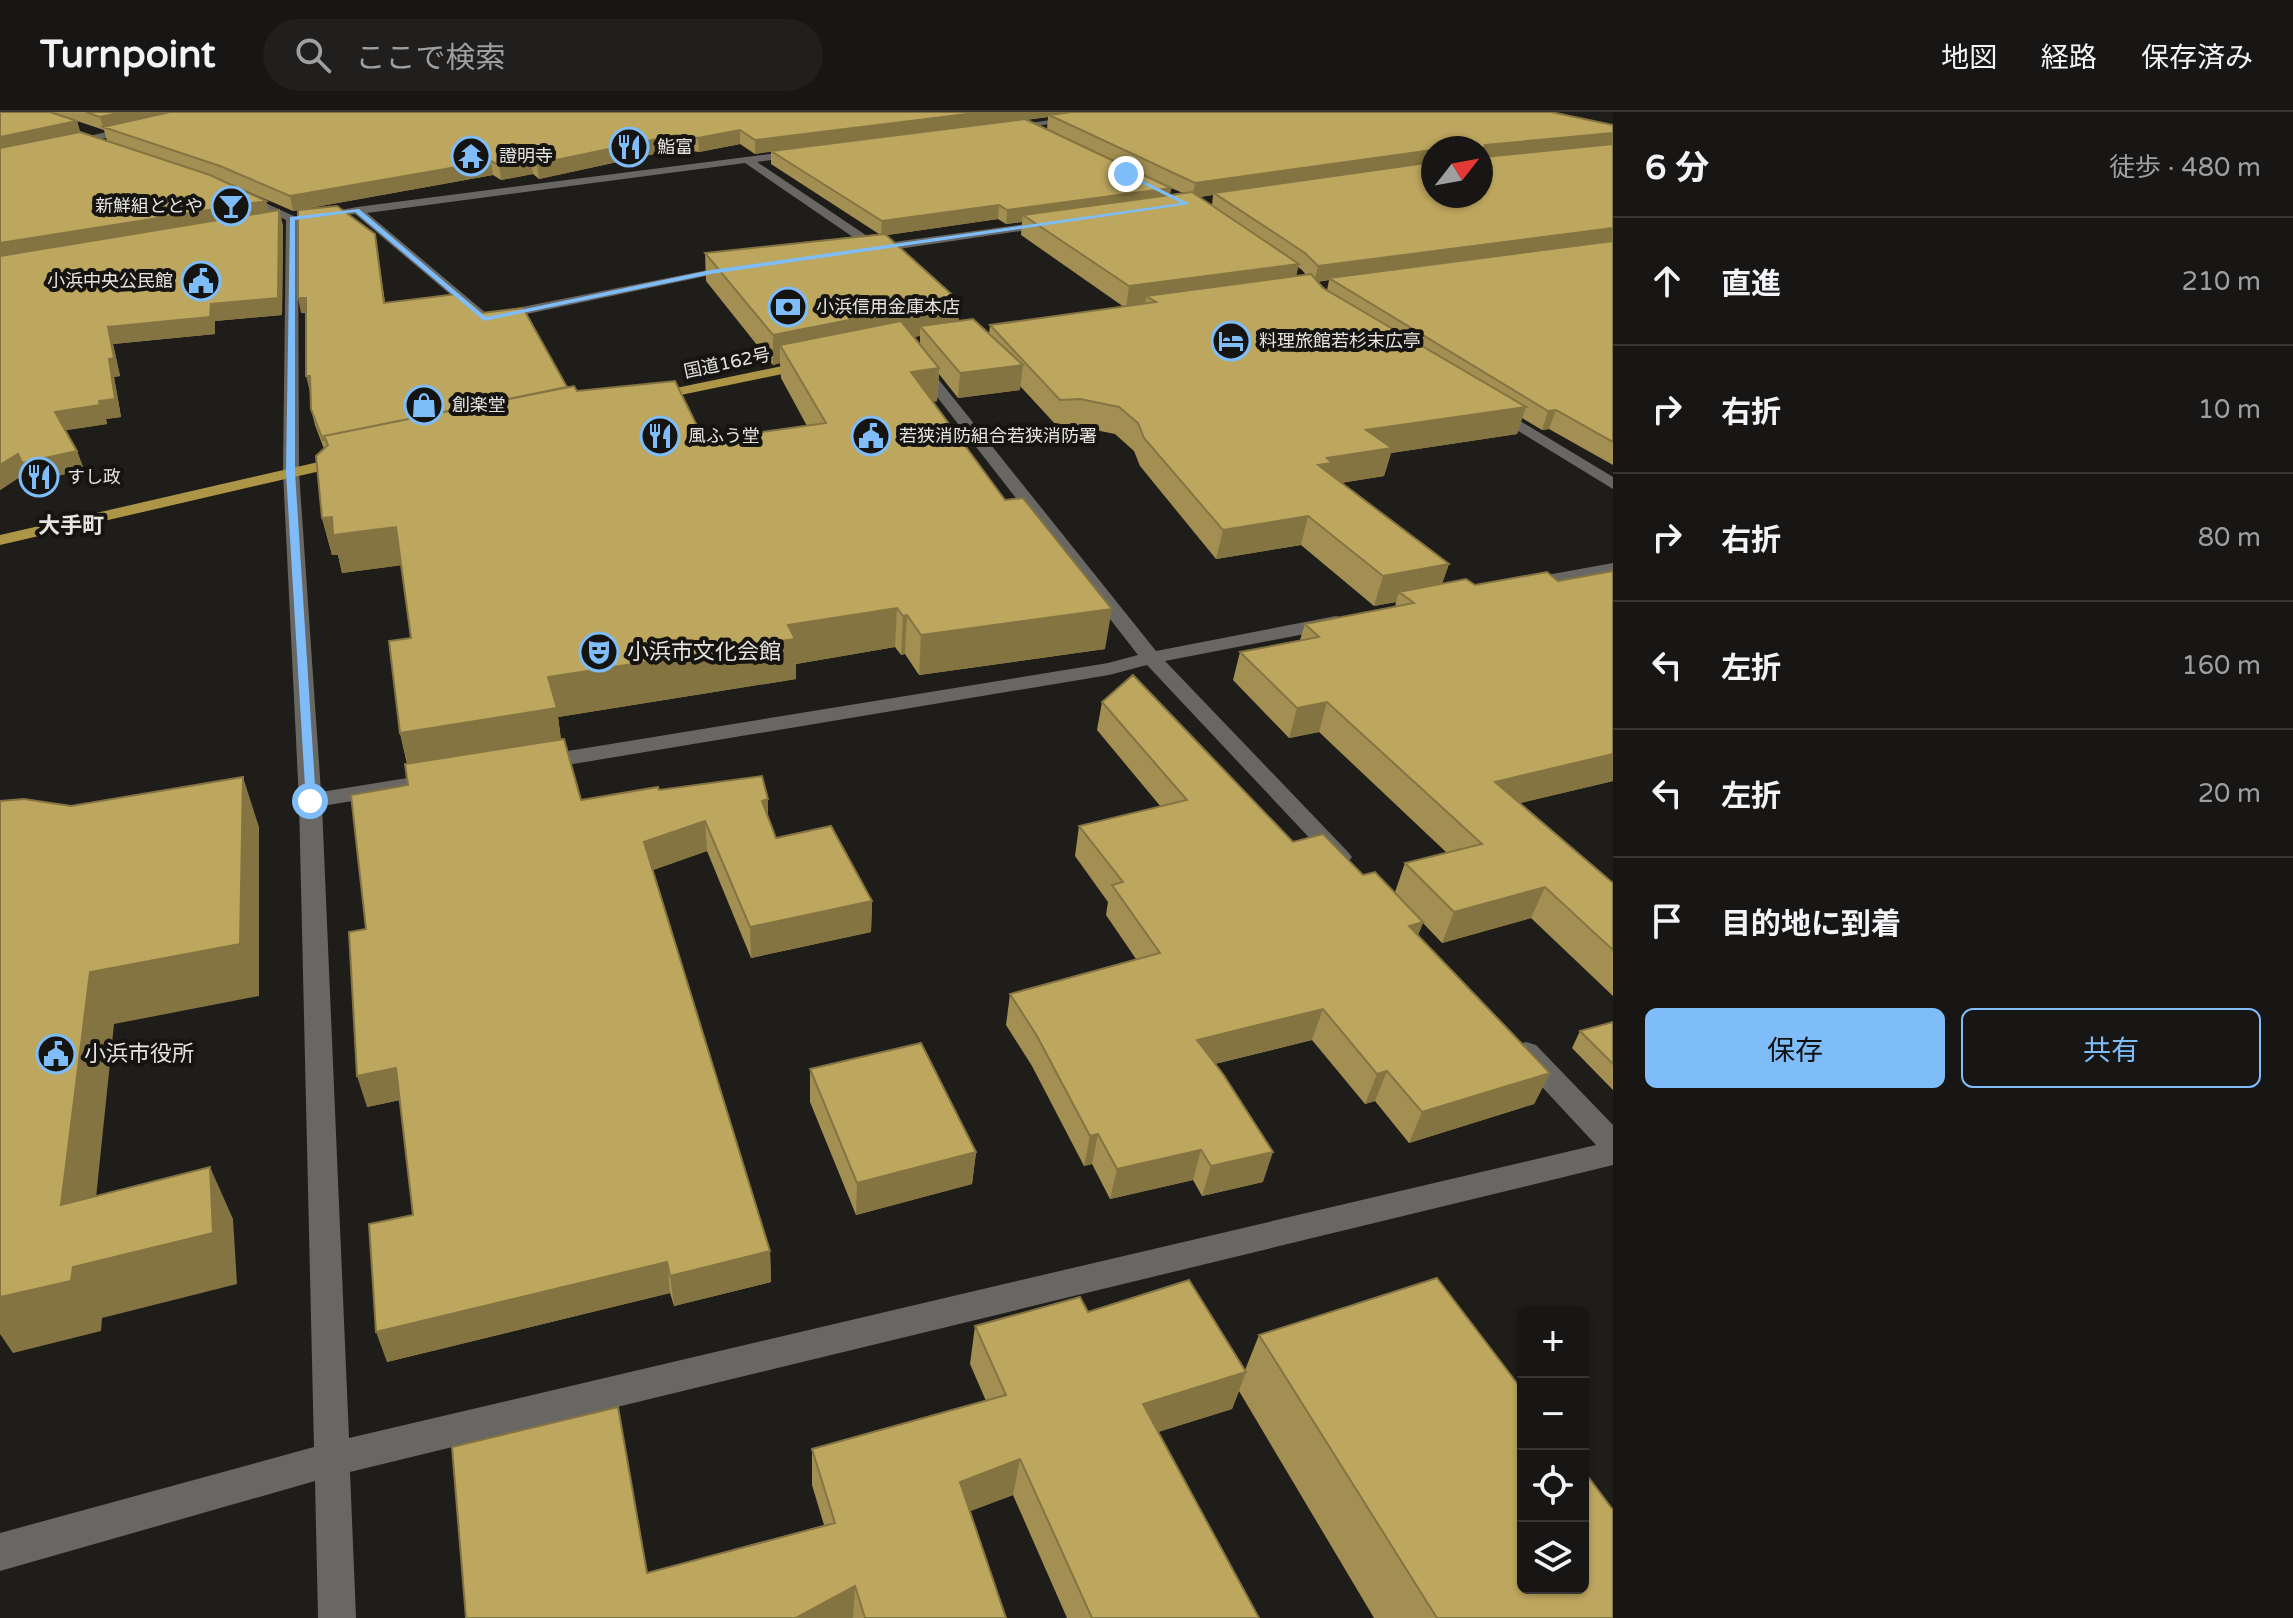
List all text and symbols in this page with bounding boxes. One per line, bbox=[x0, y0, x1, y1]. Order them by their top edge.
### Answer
search box bbox=[263, 19, 823, 91]
text: Turnpoint bbox=[40, 32, 215, 78]
icon: search bbox=[291, 33, 335, 77]
text: ここで検索 bbox=[355, 40, 505, 77]
text: 地図 bbox=[1941, 41, 1997, 75]
text: 経路 bbox=[2041, 41, 2097, 75]
text: 保存済み bbox=[2141, 41, 2253, 75]
restaurant icon: 鮨富 bbox=[608, 126, 650, 168]
temple icon: 證明寺 bbox=[450, 135, 492, 177]
place label: 鮨富 bbox=[657, 136, 693, 158]
north arrow bbox=[1421, 136, 1493, 208]
place label: 證明寺 bbox=[499, 145, 553, 167]
text: 6 分 bbox=[1645, 148, 1709, 189]
text: 徒歩 · 480 m bbox=[2109, 152, 2261, 183]
route end bbox=[1108, 156, 1144, 192]
bar icon: 新鮮組ととや bbox=[210, 185, 252, 227]
place label: 新鮮組ととや bbox=[95, 195, 203, 217]
icon: ahead bbox=[1645, 259, 1689, 303]
public building icon: 小浜中央公民館 bbox=[180, 260, 222, 302]
text: 直進 bbox=[1721, 266, 1781, 303]
text: 210 m bbox=[2181, 266, 2261, 297]
place label: 小浜中央公民館 bbox=[47, 270, 173, 292]
bank icon: 小浜信用金庫本店 bbox=[767, 286, 809, 328]
place label: 小浜信用金庫本店 bbox=[816, 296, 960, 318]
hotel icon: 料理旅館若杉末広亭 bbox=[1210, 320, 1252, 362]
place label: 料理旅館若杉末広亭 bbox=[1259, 330, 1421, 352]
street label: 国道162号 bbox=[682, 343, 772, 383]
shop icon: 創楽堂 bbox=[403, 384, 445, 426]
icon: right bbox=[1645, 387, 1689, 431]
place label: 創楽堂 bbox=[452, 394, 506, 416]
text: 右折 bbox=[1721, 394, 1781, 431]
text: 10 m bbox=[2198, 394, 2261, 425]
restaurant icon: 風ふう堂 bbox=[639, 415, 681, 457]
public building icon: 若狭消防組合若狭消防署 bbox=[850, 415, 892, 457]
place label: 風ふう堂 bbox=[688, 425, 760, 447]
place label: 若狭消防組合若狭消防署 bbox=[899, 425, 1097, 447]
restaurant icon: すし政 bbox=[18, 456, 60, 498]
place label: すし政 bbox=[67, 466, 121, 488]
district label: 大手町 bbox=[38, 513, 104, 539]
icon: right bbox=[1645, 515, 1689, 559]
text: 右折 bbox=[1721, 522, 1781, 559]
text: 80 m bbox=[2198, 522, 2261, 553]
theatre icon: 小浜市文化会館 bbox=[578, 631, 620, 673]
place label: 小浜市文化会館 bbox=[627, 639, 781, 665]
icon: left bbox=[1645, 643, 1689, 687]
text: 左折 bbox=[1721, 650, 1781, 687]
text: 160 m bbox=[2181, 650, 2261, 681]
icon: left bbox=[1645, 771, 1689, 815]
text: 左折 bbox=[1721, 778, 1781, 815]
text: 20 m bbox=[2198, 778, 2261, 809]
route start bbox=[292, 783, 328, 819]
icon: arrive bbox=[1645, 899, 1689, 943]
text: 目的地に到着 bbox=[1721, 906, 1901, 943]
button: 保存 bbox=[1645, 1008, 1945, 1088]
button: 共有 bbox=[1961, 1008, 2261, 1088]
public building icon: 小浜市役所 bbox=[35, 1033, 77, 1075]
place label: 小浜市役所 bbox=[84, 1041, 194, 1067]
map controls bbox=[1517, 1306, 1589, 1594]
button: + bbox=[1517, 1306, 1589, 1378]
button: − bbox=[1517, 1378, 1589, 1450]
button: locate bbox=[1517, 1450, 1589, 1522]
button: layers bbox=[1517, 1522, 1589, 1594]

